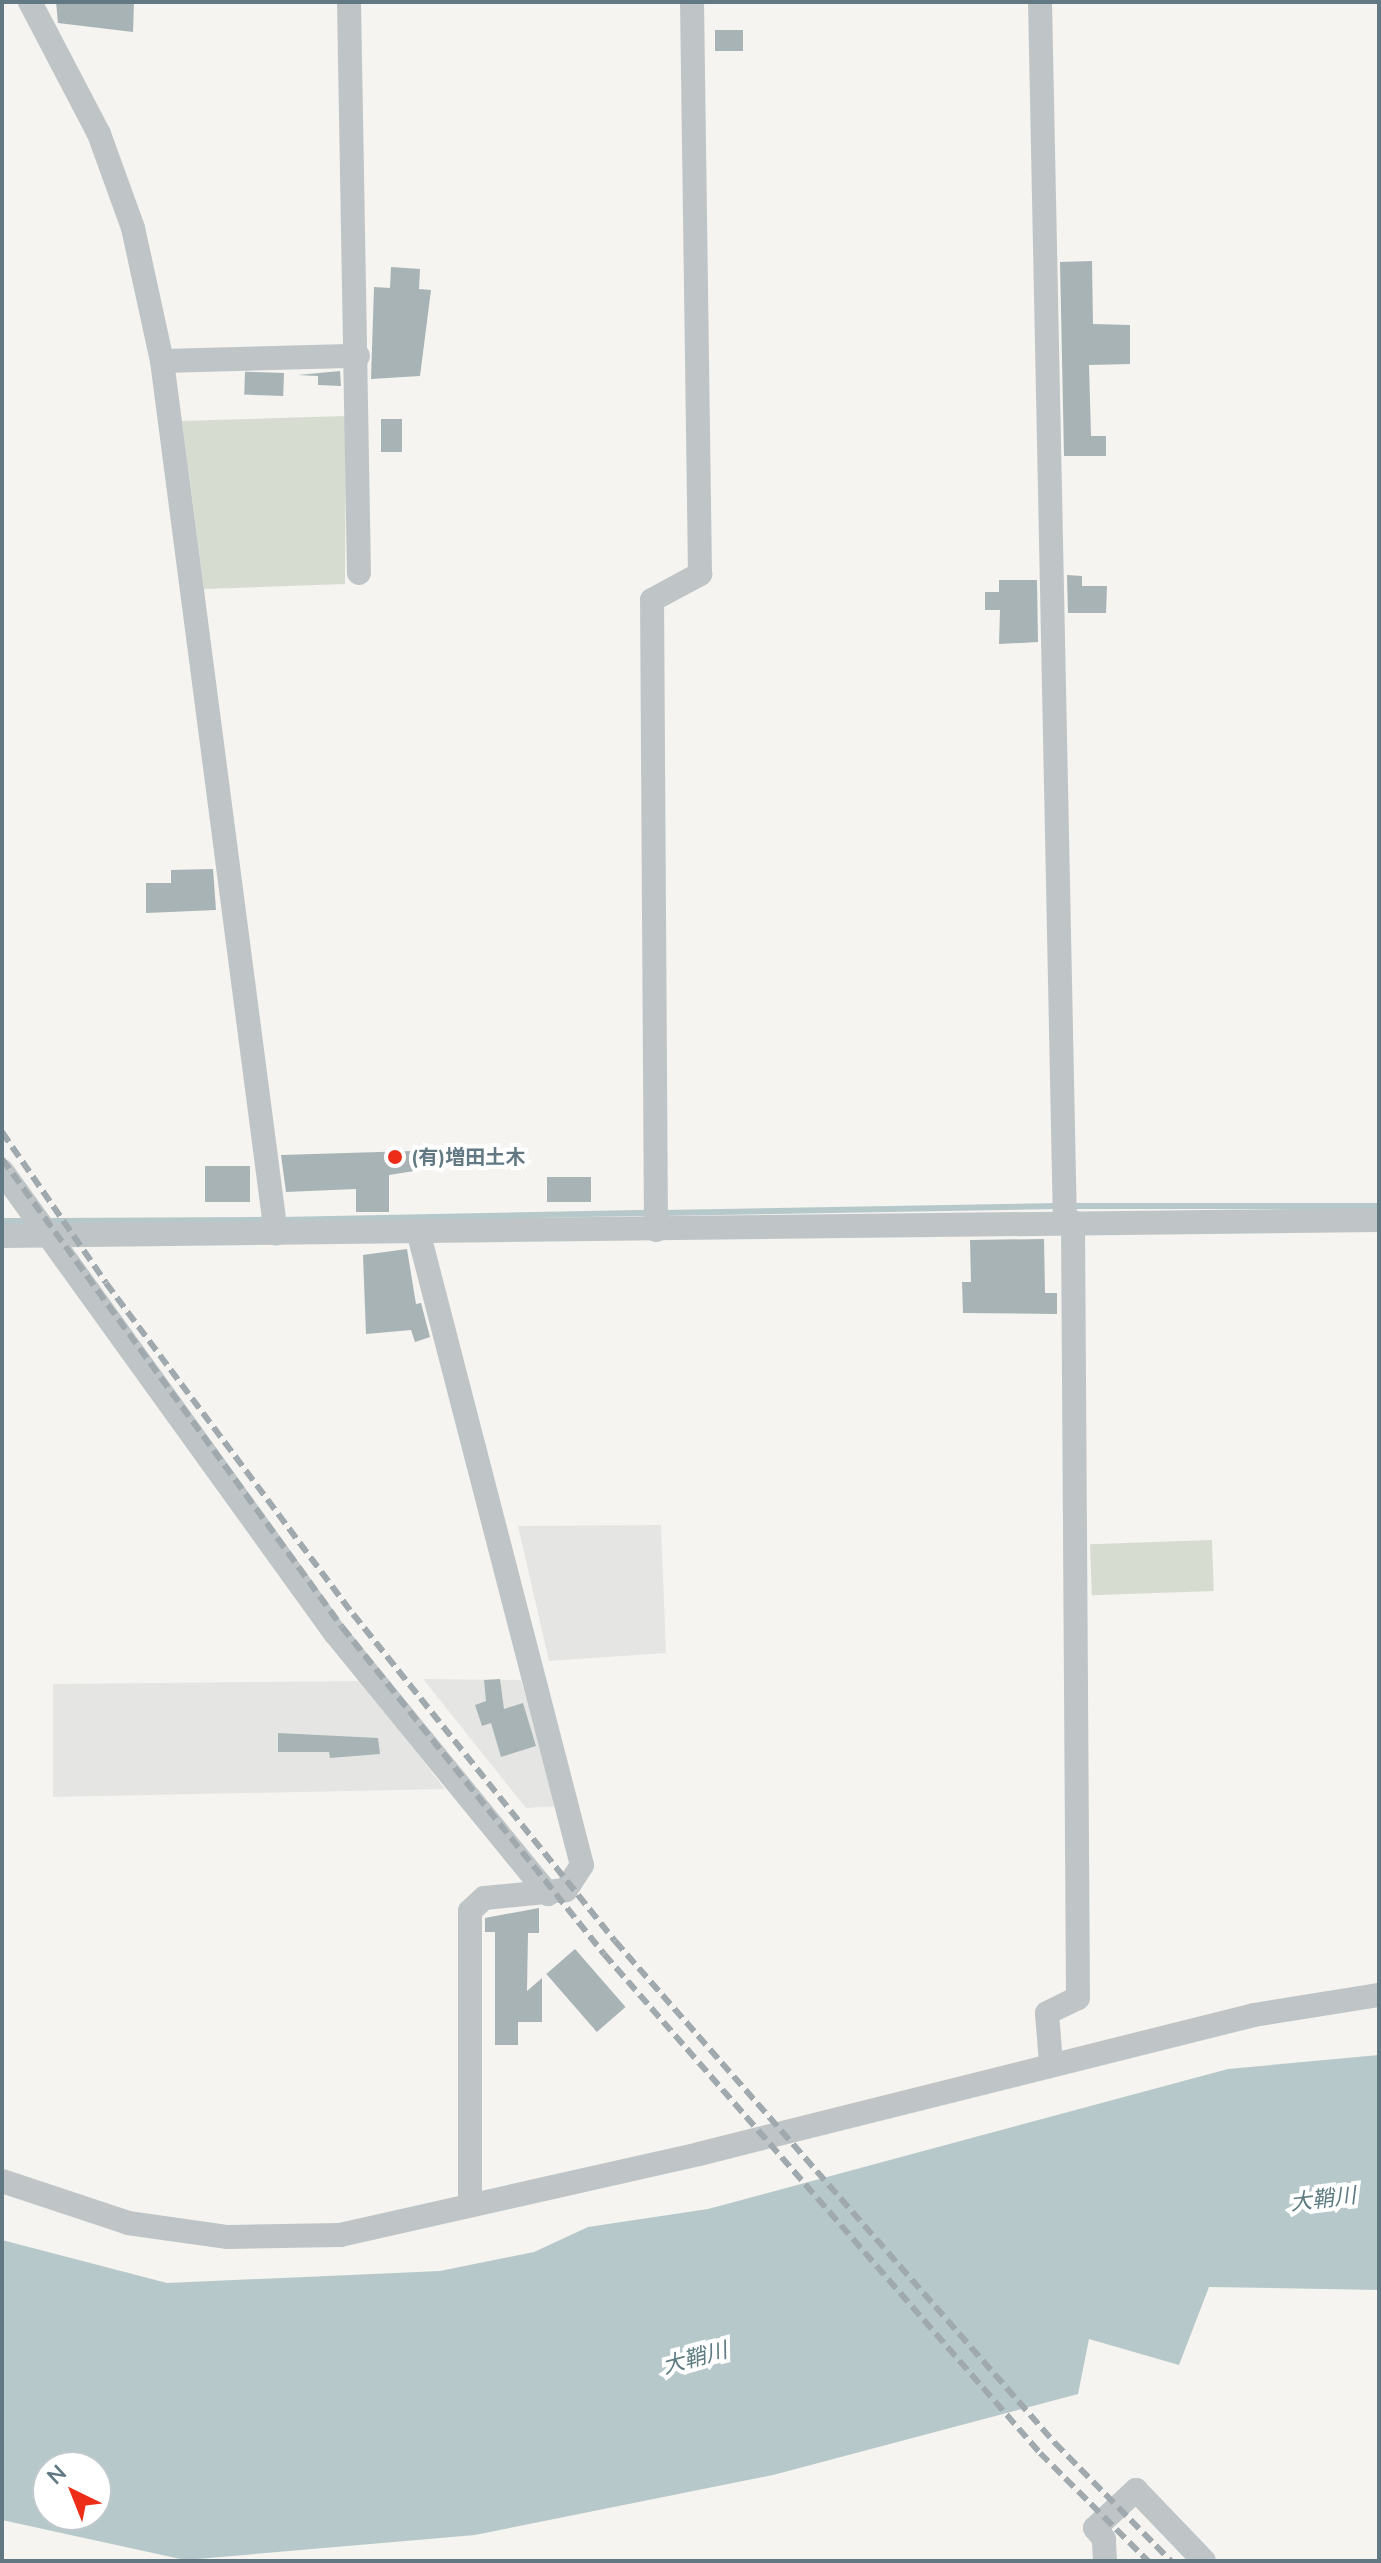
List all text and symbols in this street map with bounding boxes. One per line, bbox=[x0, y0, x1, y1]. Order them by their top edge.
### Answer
place label: (有)増田土木 bbox=[411, 1145, 525, 1169]
marker: (有)増田土木 bbox=[386, 1148, 404, 1166]
water label: 大鞘川 bbox=[1289, 2183, 1357, 2217]
water label: 大鞘川 bbox=[660, 2338, 730, 2380]
north arrow bbox=[32, 2451, 112, 2531]
text: N bbox=[41, 2458, 73, 2491]

